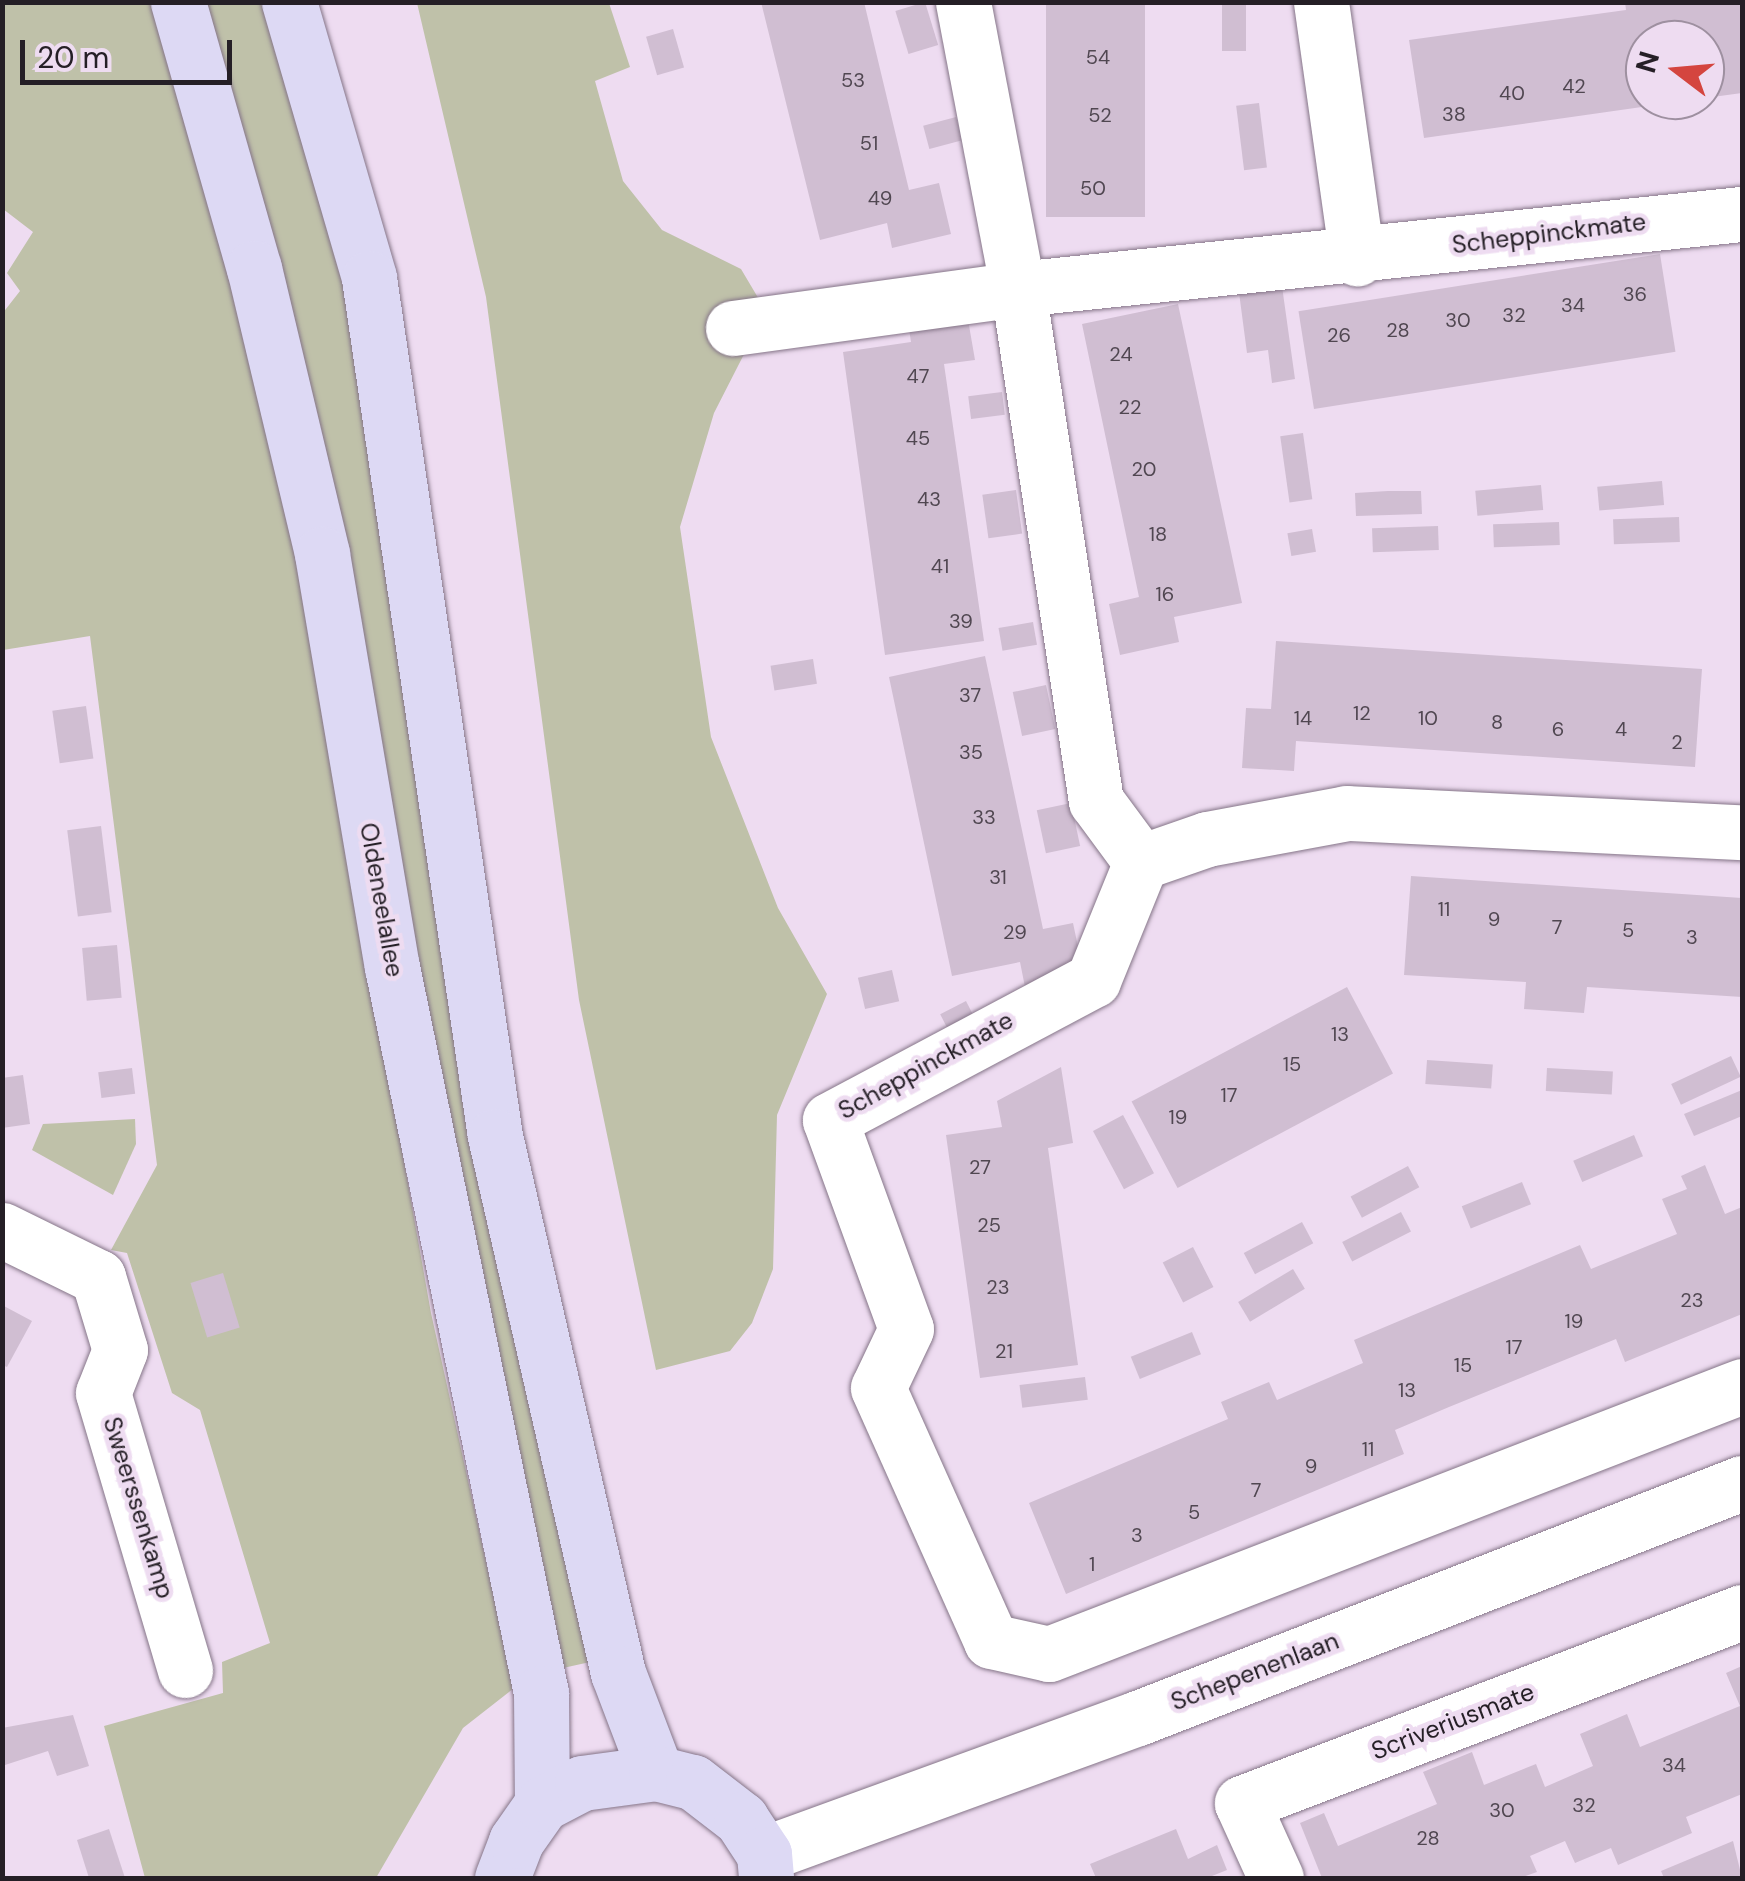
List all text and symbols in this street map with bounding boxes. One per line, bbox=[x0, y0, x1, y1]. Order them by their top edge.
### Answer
scale bar bbox=[25, 20, 238, 82]
north arrow bbox=[1625, 20, 1725, 120]
text: 20 m bbox=[37, 38, 109, 77]
house number: 54 bbox=[1086, 45, 1110, 69]
text: N bbox=[1627, 47, 1668, 77]
house number: 53 bbox=[841, 68, 865, 92]
house number: 42 bbox=[1562, 74, 1586, 98]
house number: 40 bbox=[1499, 81, 1525, 105]
house number: 38 bbox=[1442, 102, 1466, 126]
house number: 52 bbox=[1088, 103, 1112, 127]
house number: 51 bbox=[860, 131, 878, 155]
house number: 50 bbox=[1080, 176, 1106, 200]
house number: 49 bbox=[868, 186, 892, 210]
street label: Scheppinckmate bbox=[1450, 207, 1648, 261]
house number: 36 bbox=[1623, 282, 1647, 306]
house number: 34 bbox=[1561, 293, 1585, 317]
house number: 32 bbox=[1502, 303, 1526, 327]
house number: 30 bbox=[1445, 308, 1471, 332]
house number: 28 bbox=[1386, 318, 1410, 342]
house number: 26 bbox=[1327, 323, 1351, 347]
house number: 24 bbox=[1109, 342, 1133, 366]
house number: 47 bbox=[907, 364, 929, 388]
house number: 22 bbox=[1118, 395, 1142, 419]
house number: 45 bbox=[906, 426, 930, 450]
house number: 20 bbox=[1132, 457, 1156, 481]
house number: 43 bbox=[917, 487, 941, 511]
house number: 18 bbox=[1149, 522, 1167, 546]
house number: 41 bbox=[931, 554, 949, 578]
house number: 16 bbox=[1156, 582, 1174, 606]
house number: 39 bbox=[949, 609, 973, 633]
house number: 37 bbox=[959, 683, 981, 707]
house number: 12 bbox=[1353, 701, 1371, 725]
house number: 14 bbox=[1294, 706, 1312, 730]
house number: 10 bbox=[1418, 706, 1438, 730]
house number: 8 bbox=[1491, 710, 1503, 734]
house number: 6 bbox=[1552, 717, 1564, 741]
house number: 4 bbox=[1615, 717, 1627, 741]
house number: 2 bbox=[1671, 730, 1683, 754]
house number: 35 bbox=[959, 740, 983, 764]
house number: 33 bbox=[972, 805, 996, 829]
street label: Oldeneelallee bbox=[353, 820, 409, 980]
house number: 31 bbox=[989, 865, 1007, 889]
house number: 11 bbox=[1438, 897, 1450, 921]
house number: 9 bbox=[1488, 907, 1500, 931]
house number: 7 bbox=[1552, 915, 1562, 939]
house number: 5 bbox=[1622, 918, 1634, 942]
house number: 29 bbox=[1003, 920, 1027, 944]
house number: 3 bbox=[1686, 925, 1698, 949]
street label: Scheppinckmate bbox=[833, 1006, 1019, 1126]
house number: 13 bbox=[1331, 1022, 1349, 1046]
house number: 15 bbox=[1283, 1052, 1301, 1076]
house number: 17 bbox=[1221, 1083, 1237, 1107]
house number: 19 bbox=[1169, 1105, 1187, 1129]
house number: 27 bbox=[969, 1155, 991, 1179]
house number: 25 bbox=[977, 1213, 1001, 1237]
house number: 23 bbox=[986, 1275, 1010, 1299]
house number: 23 bbox=[1680, 1288, 1704, 1312]
house number: 19 bbox=[1565, 1309, 1583, 1333]
house number: 17 bbox=[1506, 1335, 1522, 1359]
house number: 21 bbox=[995, 1339, 1013, 1363]
house number: 15 bbox=[1454, 1353, 1472, 1377]
house number: 13 bbox=[1398, 1378, 1416, 1402]
street label: Sweerssenkamp bbox=[96, 1414, 180, 1602]
house number: 11 bbox=[1362, 1437, 1374, 1461]
house number: 9 bbox=[1305, 1454, 1317, 1478]
house number: 7 bbox=[1251, 1478, 1261, 1502]
house number: 5 bbox=[1188, 1500, 1200, 1524]
house number: 3 bbox=[1131, 1523, 1143, 1547]
house number: 1 bbox=[1089, 1552, 1095, 1576]
street label: Schepenenlaan bbox=[1167, 1626, 1343, 1718]
street label: Scriveriusmate bbox=[1367, 1677, 1539, 1767]
house number: 34 bbox=[1662, 1753, 1686, 1777]
house number: 32 bbox=[1572, 1793, 1596, 1817]
house number: 30 bbox=[1489, 1798, 1515, 1822]
house number: 28 bbox=[1416, 1826, 1440, 1850]

